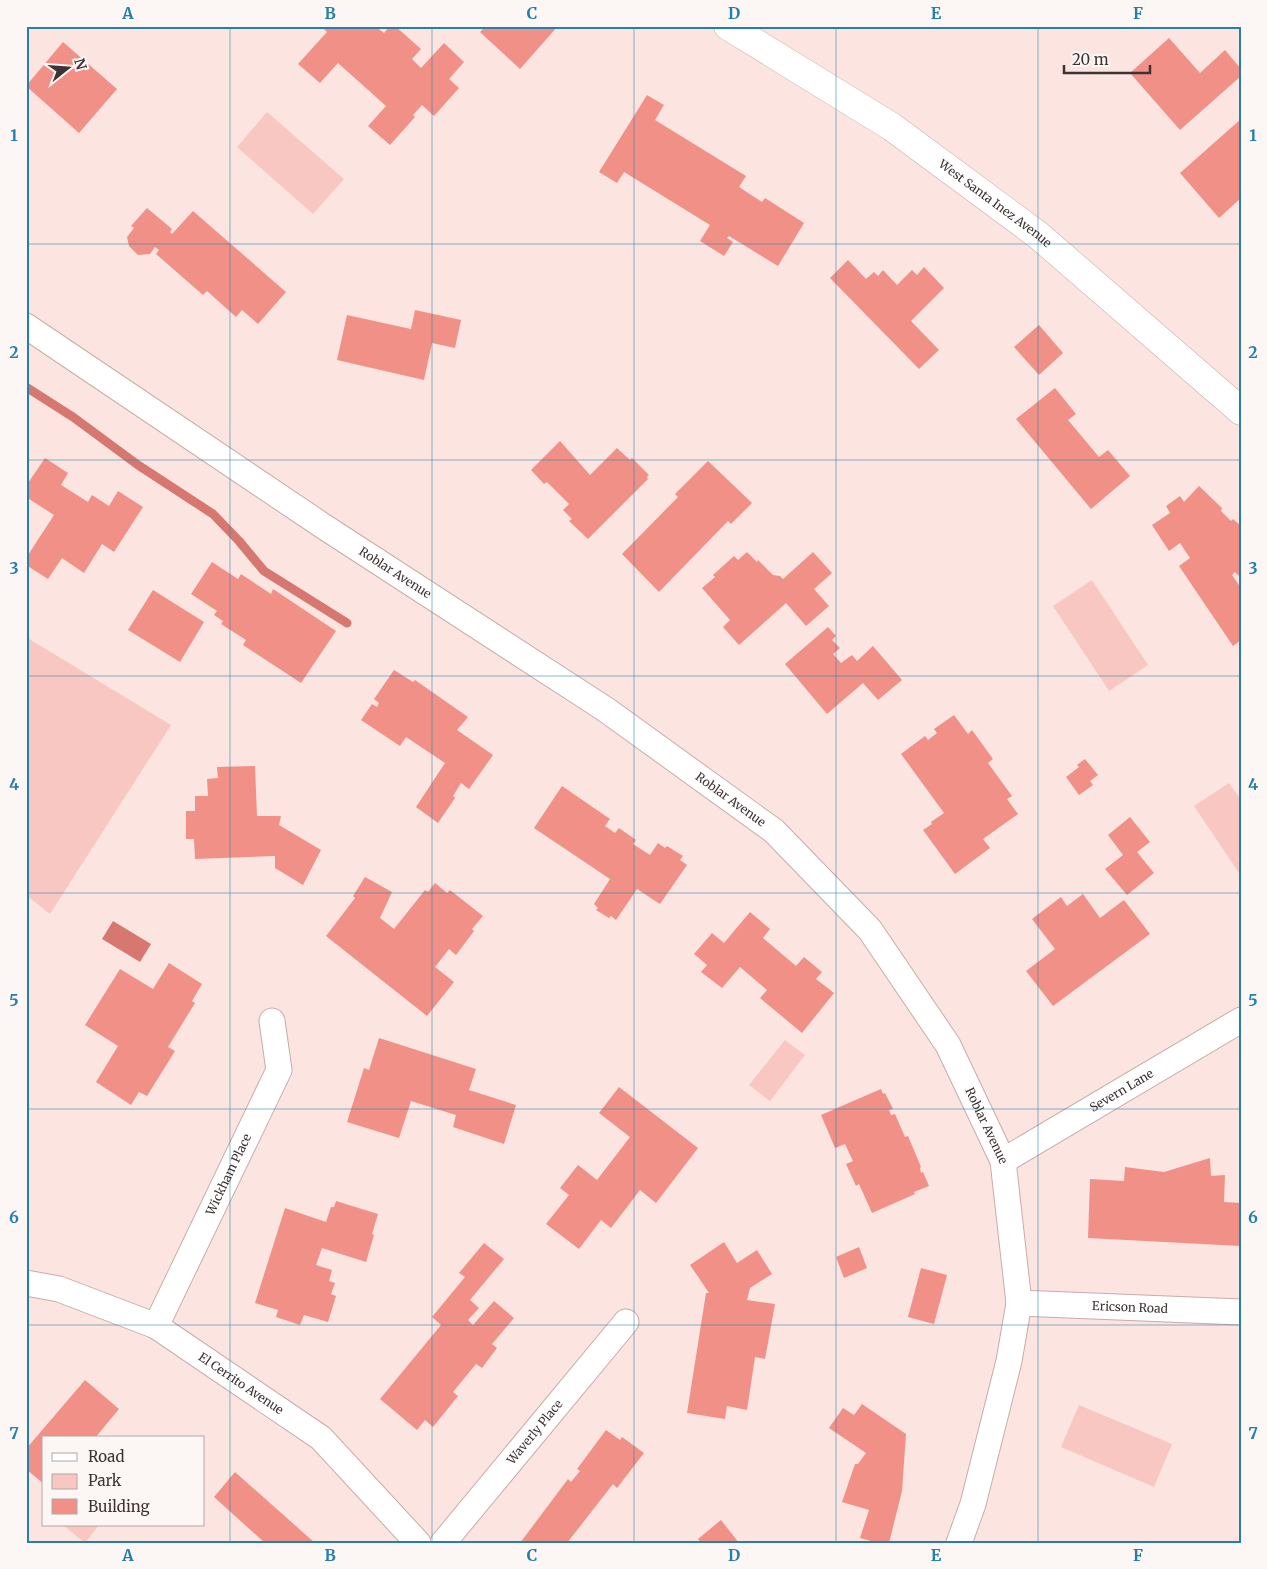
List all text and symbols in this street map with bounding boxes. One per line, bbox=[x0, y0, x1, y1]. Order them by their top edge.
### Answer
text: A bbox=[121, 3, 134, 23]
text: B bbox=[324, 3, 336, 23]
text: C bbox=[527, 3, 537, 23]
text: D bbox=[728, 3, 740, 23]
text: E bbox=[931, 3, 942, 23]
text: F bbox=[1133, 3, 1143, 23]
north arrow bbox=[42, 42, 92, 92]
scale bar bbox=[1064, 42, 1151, 74]
text: 20 m bbox=[1072, 50, 1109, 69]
text: N bbox=[70, 56, 91, 72]
text: 1 bbox=[10, 125, 18, 145]
text: 1 bbox=[1249, 125, 1257, 145]
street label: West Santa Inez Avenue bbox=[935, 156, 1055, 250]
text: 2 bbox=[9, 342, 19, 362]
text: 2 bbox=[1248, 342, 1258, 362]
street label: Roblar Avenue bbox=[356, 543, 434, 601]
text: 3 bbox=[9, 558, 19, 578]
text: 3 bbox=[1248, 558, 1258, 578]
street label: Roblar Avenue bbox=[693, 769, 769, 830]
text: 4 bbox=[9, 774, 19, 794]
text: 4 bbox=[1248, 774, 1258, 794]
text: 5 bbox=[9, 990, 19, 1010]
text: 5 bbox=[1248, 990, 1258, 1010]
street label: Severn Lane bbox=[1087, 1066, 1156, 1115]
street label: Roblar Avenue bbox=[962, 1085, 1011, 1166]
street label: Wickham Place bbox=[202, 1131, 254, 1218]
text: 6 bbox=[9, 1207, 19, 1227]
text: 6 bbox=[1248, 1207, 1258, 1227]
street label: Ericson Road bbox=[1092, 1298, 1168, 1316]
street label: El Cerrito Avenue bbox=[196, 1349, 287, 1417]
street label: Waverly Place bbox=[503, 1396, 565, 1468]
text: 7 bbox=[9, 1423, 19, 1443]
text: 7 bbox=[1248, 1423, 1258, 1443]
legend bbox=[42, 1436, 205, 1526]
text: Road bbox=[88, 1447, 124, 1466]
text: Park bbox=[88, 1471, 122, 1490]
text: Building bbox=[88, 1497, 150, 1516]
text: A bbox=[121, 1545, 134, 1565]
text: B bbox=[324, 1545, 336, 1565]
text: C bbox=[527, 1545, 537, 1565]
text: D bbox=[728, 1545, 740, 1565]
text: E bbox=[931, 1545, 942, 1565]
text: F bbox=[1133, 1545, 1143, 1565]

